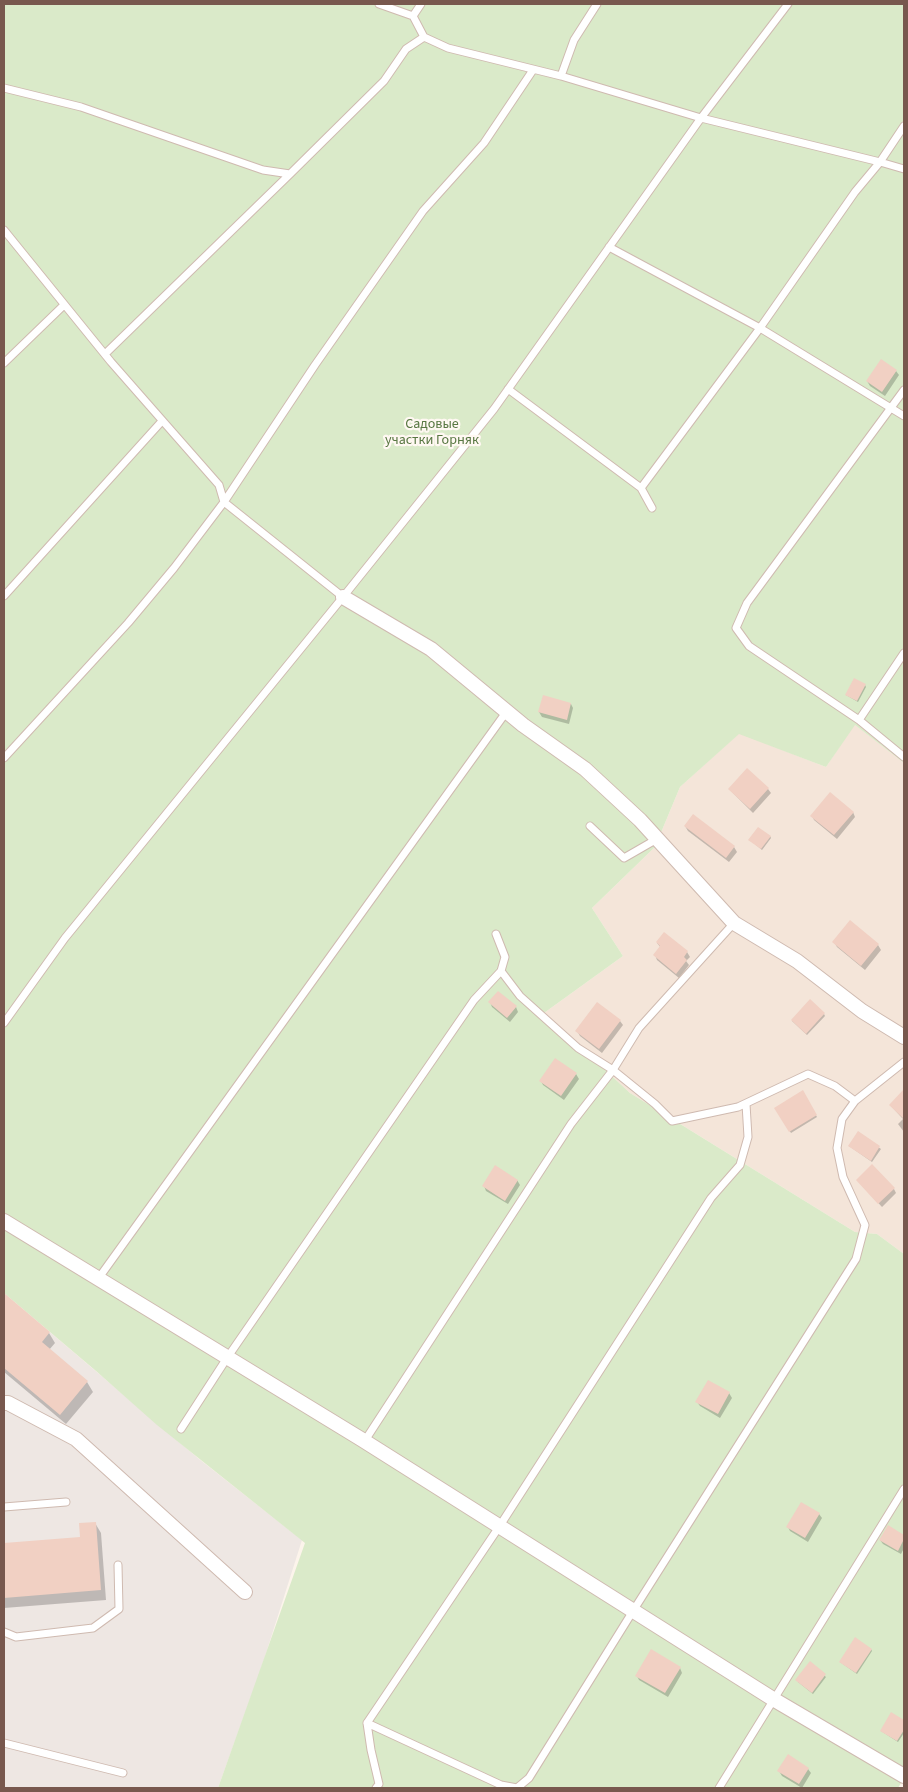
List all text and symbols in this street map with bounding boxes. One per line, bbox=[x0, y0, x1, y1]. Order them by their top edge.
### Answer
park label: Садовые участки Горняк bbox=[385, 417, 479, 450]

